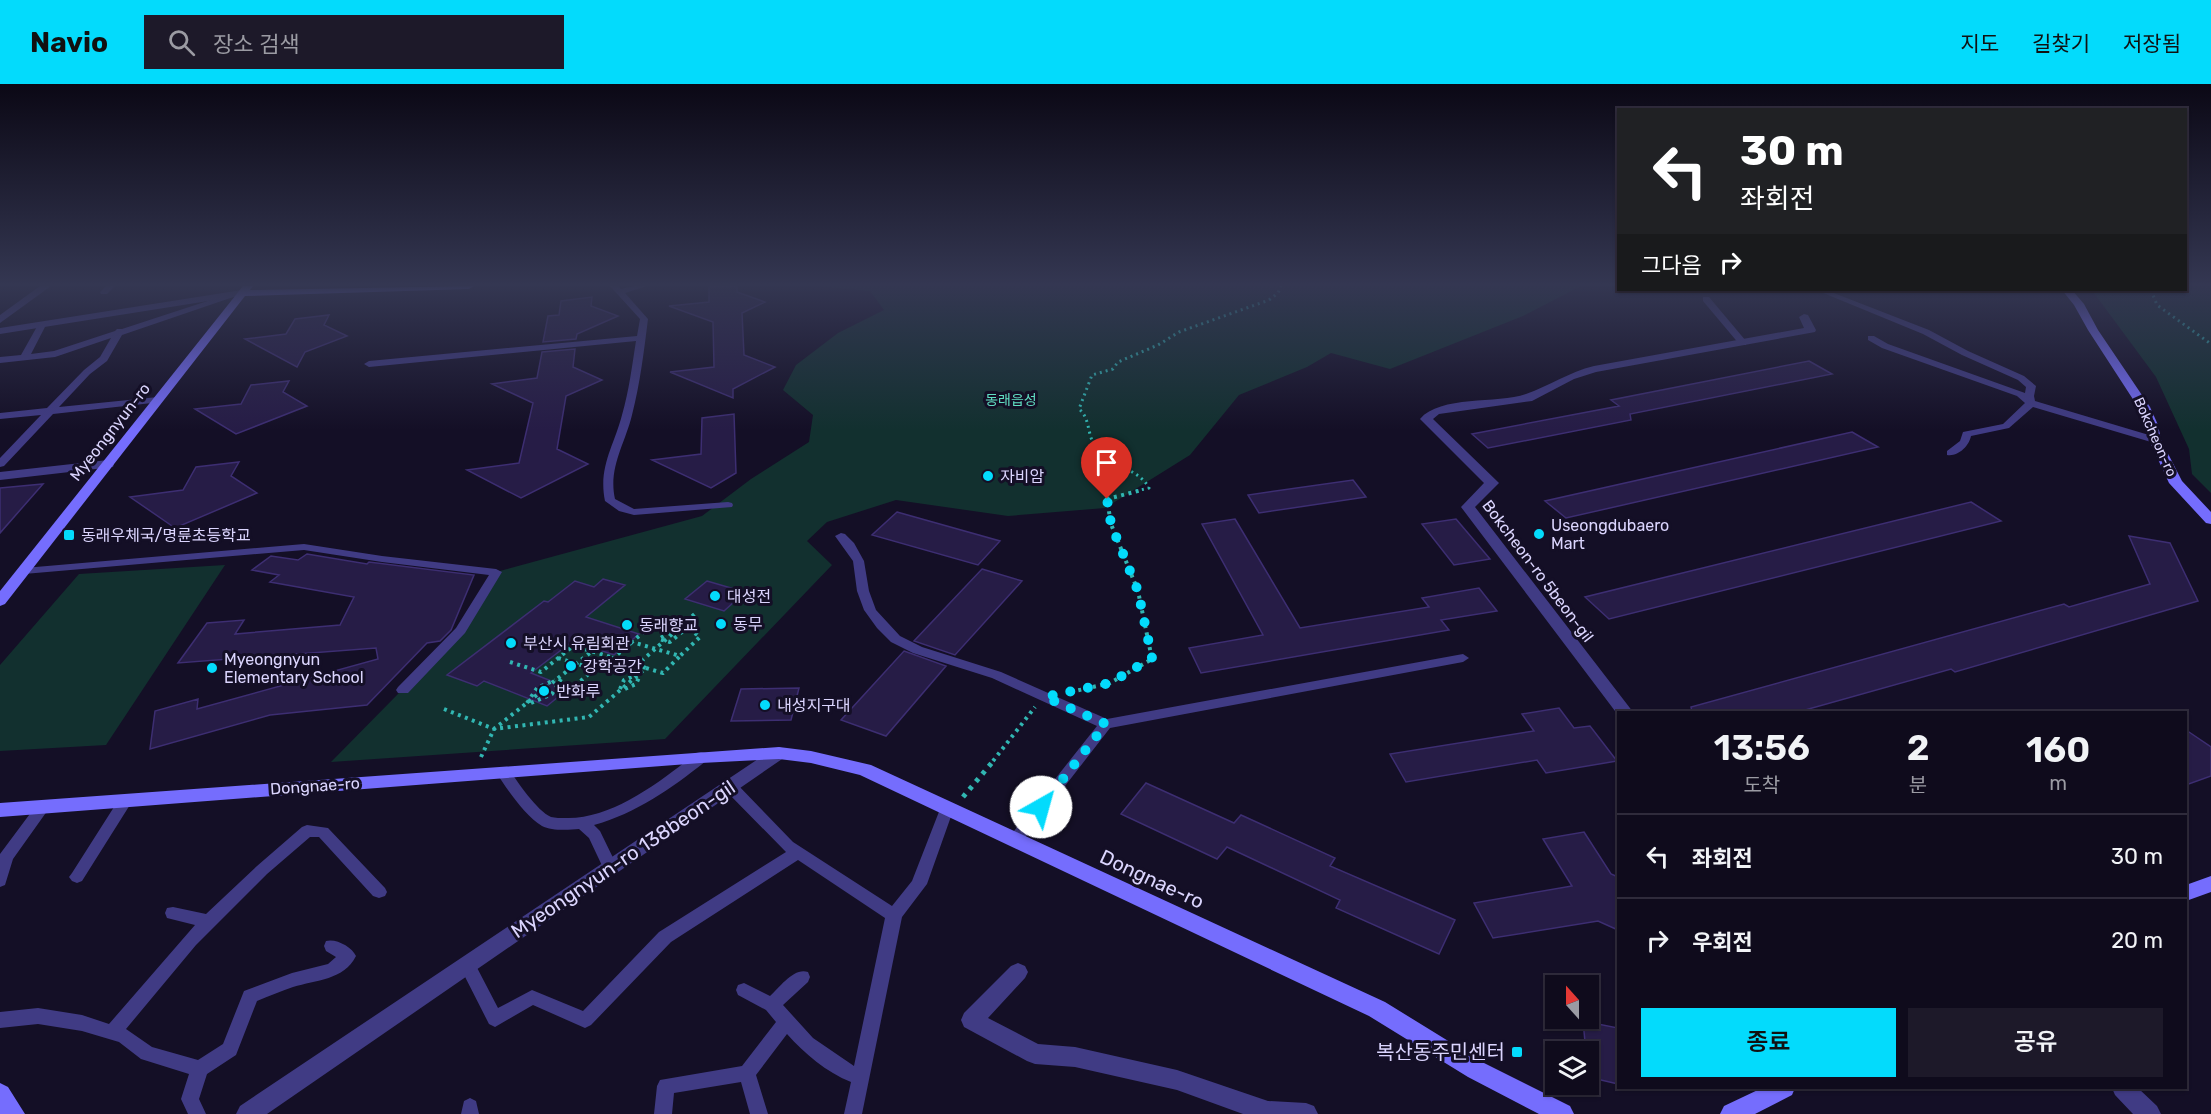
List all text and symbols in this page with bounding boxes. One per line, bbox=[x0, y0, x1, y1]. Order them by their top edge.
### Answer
search box bbox=[144, 15, 564, 69]
text: Navio bbox=[30, 26, 108, 59]
icon: search bbox=[165, 26, 198, 59]
text: 장소 검색 bbox=[213, 31, 299, 58]
text: 지도 bbox=[1960, 31, 1999, 56]
text: 길찾기 bbox=[2032, 31, 2090, 56]
text: 저장됨 bbox=[2123, 31, 2181, 56]
text: 30 m bbox=[1740, 126, 1844, 176]
icon: left bbox=[1641, 132, 1719, 210]
text: 좌회전 bbox=[1740, 183, 1815, 215]
icon: right bbox=[1714, 246, 1747, 279]
text: 그다음 bbox=[1641, 252, 1702, 279]
street label: Myeongnyun-ro bbox=[66, 379, 154, 485]
park label: 동래읍성 bbox=[985, 392, 1037, 409]
street label: Bokcheon-ro bbox=[2130, 395, 2180, 479]
pin bbox=[1081, 437, 1132, 499]
icon: arrive bbox=[1090, 446, 1123, 479]
place label: 자비암 bbox=[1000, 467, 1044, 486]
marker: 자비암 bbox=[981, 469, 995, 483]
street label: Bokcheon-ro 5beon-gil bbox=[1478, 496, 1598, 646]
place label: Useongdubaero Mart bbox=[1551, 516, 1669, 553]
place label: 동래우체국/명륜초등학교 bbox=[81, 526, 251, 545]
marker: Useongdubaero Mart bbox=[1532, 527, 1546, 541]
marker: 동래우체국/명륜초등학교 bbox=[62, 528, 76, 542]
place label: 대성전 bbox=[727, 587, 771, 606]
marker: 대성전 bbox=[708, 589, 722, 603]
place label: 동무 bbox=[733, 615, 763, 634]
place label: 동래향교 bbox=[639, 616, 698, 635]
marker: 동무 bbox=[714, 617, 728, 631]
marker: 동래향교 bbox=[620, 618, 634, 632]
place label: 부산시 유림회관 bbox=[523, 634, 630, 653]
marker: 부산시 유림회관 bbox=[504, 636, 518, 650]
place label: Myeongnyun Elementary School bbox=[224, 650, 364, 687]
place label: 강학공간 bbox=[583, 657, 642, 676]
marker: 강학공간 bbox=[564, 659, 578, 673]
marker: Myeongnyun Elementary School bbox=[205, 661, 219, 675]
place label: 반화루 bbox=[556, 682, 600, 701]
marker: 반화루 bbox=[537, 684, 551, 698]
place label: 내성지구대 bbox=[777, 696, 851, 715]
marker: 내성지구대 bbox=[758, 698, 772, 712]
text: 13:56 bbox=[1714, 726, 1810, 769]
text: 2 bbox=[1907, 726, 1929, 769]
text: 160 bbox=[2026, 728, 2090, 771]
text: m bbox=[2049, 771, 2067, 795]
street label: Dongnae-ro bbox=[270, 773, 360, 799]
text: 도착 bbox=[1743, 773, 1780, 797]
text: 분 bbox=[1909, 773, 1927, 797]
street label: Myeongnyun-ro 138beon-gil bbox=[506, 775, 740, 943]
position arrow bbox=[1009, 775, 1073, 839]
icon: left bbox=[1641, 840, 1674, 873]
text: 30 m bbox=[2111, 843, 2163, 870]
street label: Dongnae-ro bbox=[1096, 844, 1208, 914]
text: 좌회전 bbox=[1692, 845, 1753, 872]
icon: right bbox=[1641, 924, 1674, 957]
text: 20 m bbox=[2111, 927, 2163, 954]
text: 우회전 bbox=[1692, 929, 1753, 956]
north arrow bbox=[1545, 975, 1599, 1029]
map controls bbox=[1545, 975, 1599, 1095]
button: 종료 bbox=[1641, 1008, 1896, 1077]
button: 공유 bbox=[1908, 1008, 2163, 1077]
place label: 복산동주민센터 bbox=[1376, 1040, 1505, 1064]
button: layers bbox=[1545, 1041, 1599, 1095]
marker: 복산동주민센터 bbox=[1510, 1045, 1524, 1059]

